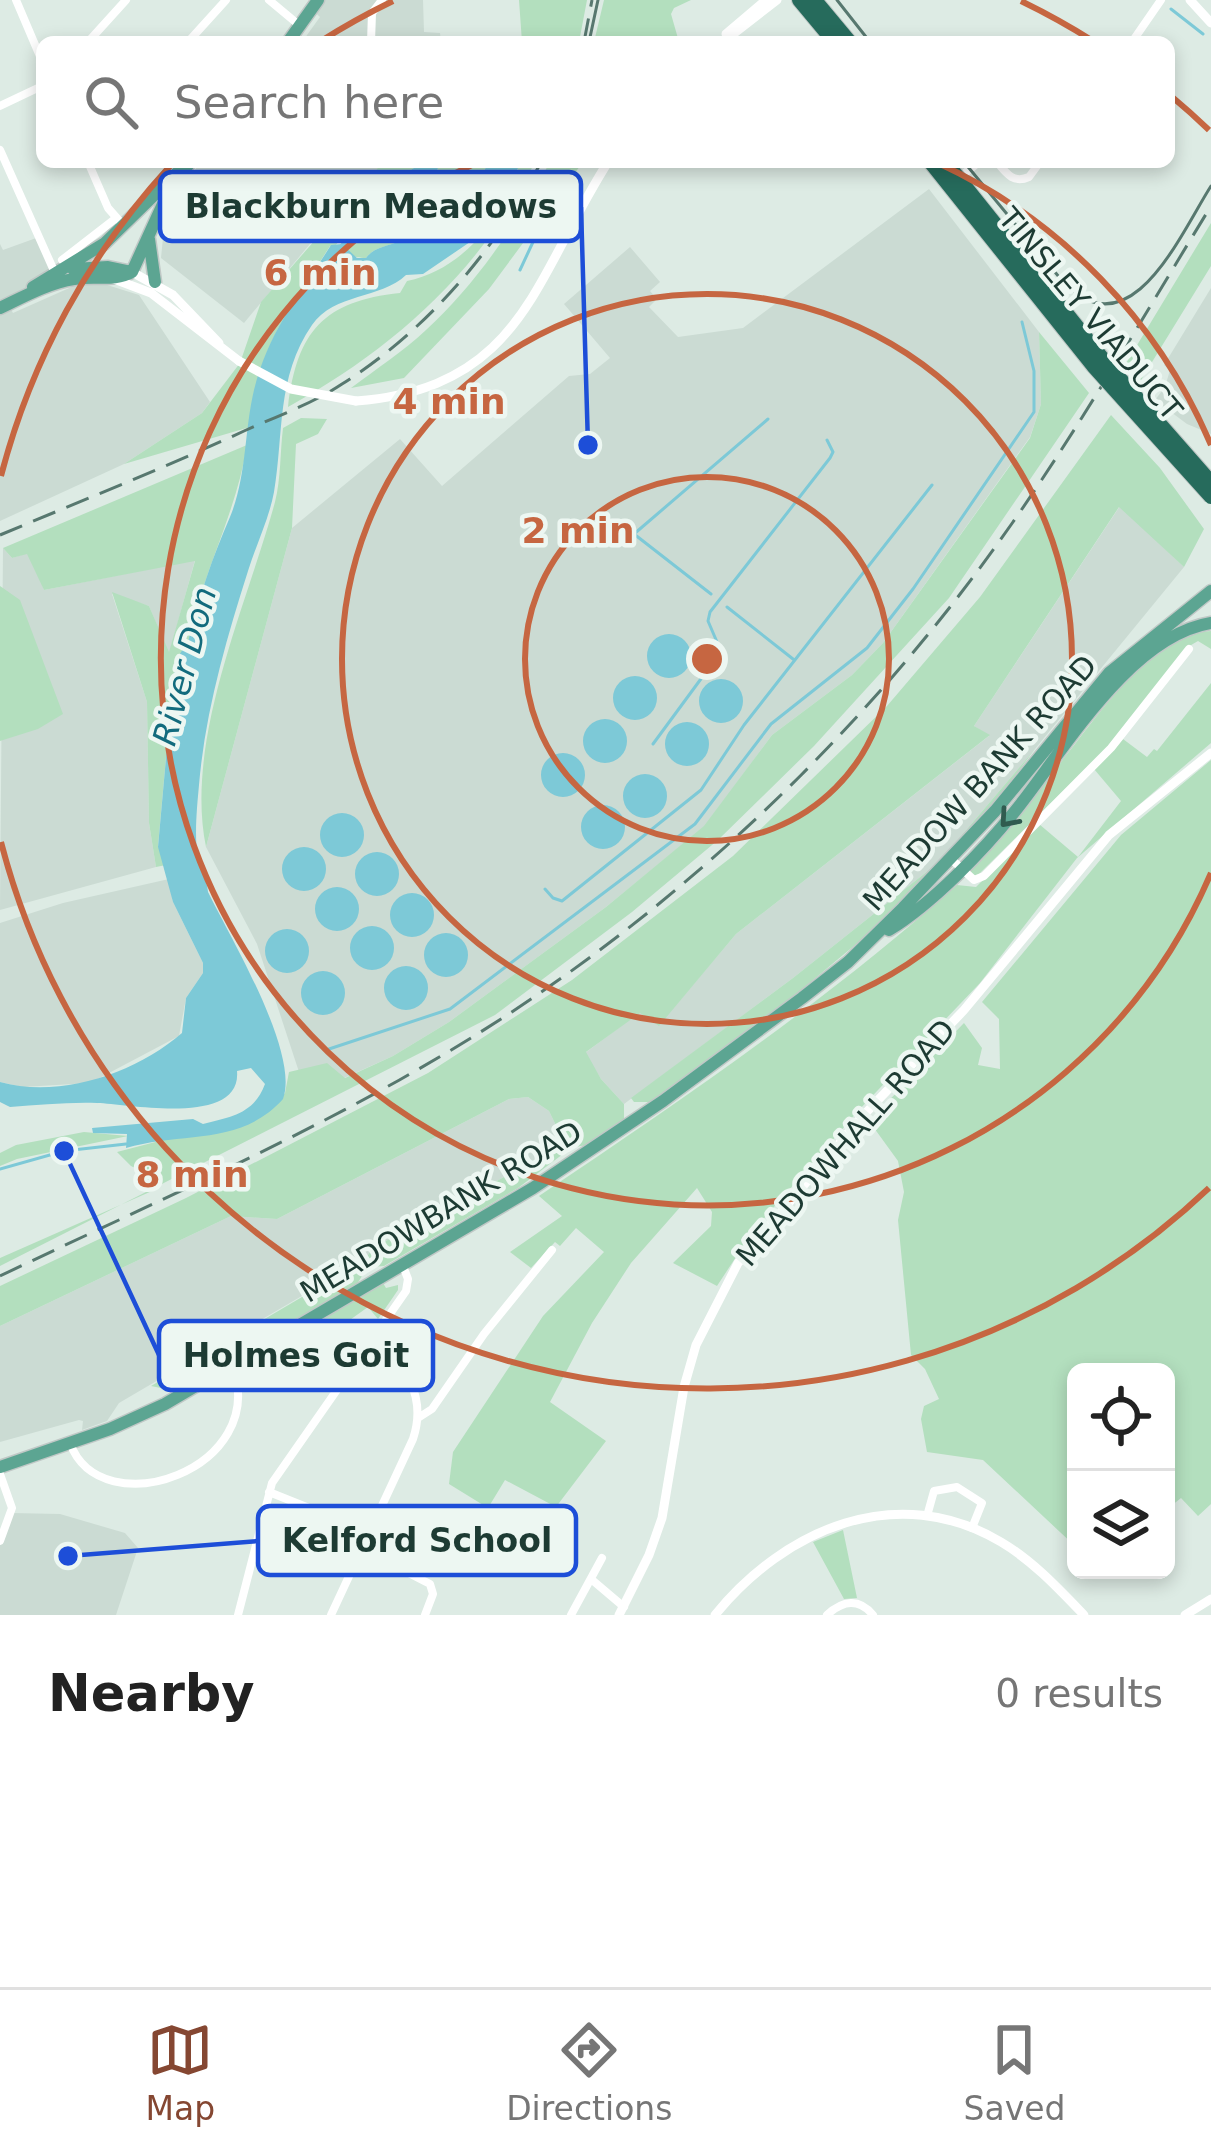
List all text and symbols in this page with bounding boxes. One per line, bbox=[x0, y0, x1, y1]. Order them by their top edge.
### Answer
search box bbox=[36, 36, 1175, 168]
icon: search bbox=[78, 69, 144, 135]
text: Search here bbox=[174, 76, 444, 129]
callout: Blackburn Meadows bbox=[160, 172, 581, 241]
text: Blackburn Meadows bbox=[185, 187, 557, 226]
street label: TINSLEY VIADUCT bbox=[991, 200, 1190, 427]
text: 6 min bbox=[263, 252, 377, 293]
text: 4 min bbox=[392, 381, 506, 422]
text: 2 min bbox=[521, 510, 635, 551]
water label: River Don bbox=[145, 583, 224, 750]
centre of rings bbox=[686, 638, 728, 680]
street label: MEADOW BANK ROAD bbox=[856, 648, 1104, 918]
one-way arrow bbox=[1000, 805, 1022, 827]
street label: MEADOWHALL ROAD bbox=[729, 1012, 962, 1273]
street label: MEADOWBANK ROAD bbox=[294, 1114, 588, 1310]
text: 8 min bbox=[135, 1154, 249, 1195]
callout: Holmes Goit bbox=[159, 1321, 433, 1390]
text: Holmes Goit bbox=[183, 1336, 409, 1375]
map controls bbox=[1067, 1363, 1175, 1579]
button: locate bbox=[1067, 1363, 1175, 1471]
button: layers bbox=[1067, 1471, 1175, 1579]
callout: Kelford School bbox=[258, 1506, 576, 1575]
text: Kelford School bbox=[282, 1521, 552, 1560]
text: Nearby bbox=[48, 1664, 255, 1723]
text: 0 results bbox=[995, 1671, 1163, 1716]
tab: Map bbox=[146, 2017, 215, 2128]
tab: Directions bbox=[506, 2017, 672, 2128]
tab: Saved bbox=[964, 2017, 1065, 2128]

